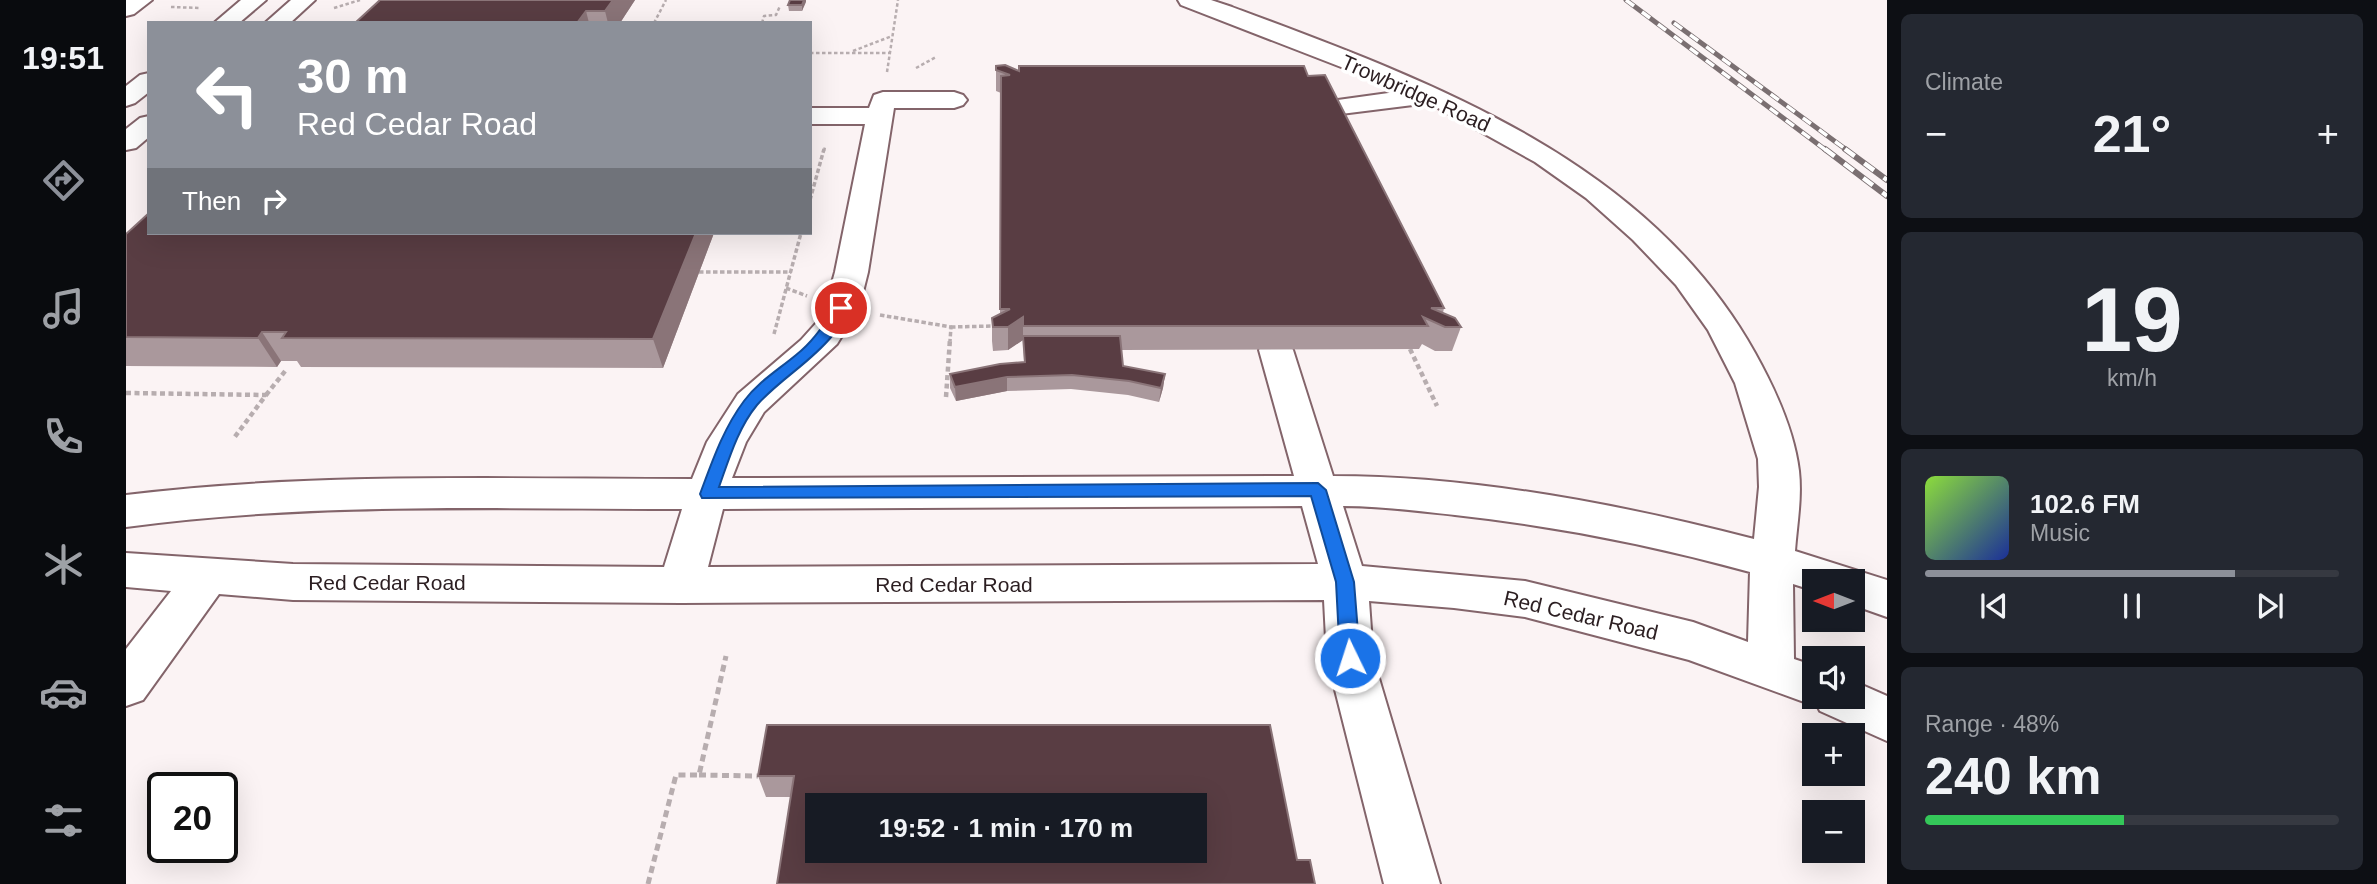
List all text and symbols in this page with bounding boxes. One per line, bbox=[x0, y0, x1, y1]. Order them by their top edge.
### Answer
text: 19:51 bbox=[22, 40, 104, 76]
icon: left bbox=[182, 49, 273, 140]
text: 30 m bbox=[297, 49, 409, 103]
street label: Trowbridge Road bbox=[1338, 50, 1494, 136]
text: Climate bbox=[1925, 69, 2003, 95]
text: 21° bbox=[2093, 105, 2171, 163]
text: Red Cedar Road bbox=[297, 106, 537, 142]
text: − bbox=[1925, 113, 1947, 155]
text: + bbox=[2317, 113, 2339, 155]
icon: directions bbox=[39, 156, 88, 205]
icon: right bbox=[255, 182, 293, 220]
text: Then bbox=[182, 186, 241, 216]
text: 19 bbox=[2081, 269, 2183, 370]
pin bbox=[811, 278, 871, 338]
icon: music bbox=[39, 284, 88, 333]
icon: arrive bbox=[822, 289, 860, 327]
text: km/h bbox=[2107, 365, 2157, 391]
icon: phone bbox=[39, 412, 88, 461]
text: 102.6 FM bbox=[2030, 489, 2140, 519]
text: Music bbox=[2030, 520, 2090, 546]
icon: climate bbox=[39, 540, 88, 589]
north arrow bbox=[1802, 569, 1866, 632]
map controls bbox=[1802, 569, 1865, 863]
street label: Red Cedar Road bbox=[308, 571, 466, 594]
street label: Red Cedar Road bbox=[875, 573, 1033, 596]
street label: Red Cedar Road bbox=[1502, 586, 1660, 644]
icon: previous bbox=[1975, 587, 2013, 625]
icon: pause bbox=[2113, 587, 2151, 625]
icon: next bbox=[2251, 587, 2289, 625]
position arrow bbox=[1313, 621, 1387, 695]
button: sound bbox=[1802, 646, 1865, 709]
icon: car bbox=[39, 668, 88, 717]
text: Range · 48% bbox=[1925, 711, 2059, 737]
button: + bbox=[1802, 723, 1865, 786]
text: 240 km bbox=[1925, 747, 2101, 805]
speed limit sign: 20 bbox=[147, 772, 238, 863]
icon: filters bbox=[39, 796, 88, 845]
button: − bbox=[1802, 800, 1865, 863]
text: 19:52 · 1 min · 170 m bbox=[879, 813, 1133, 843]

